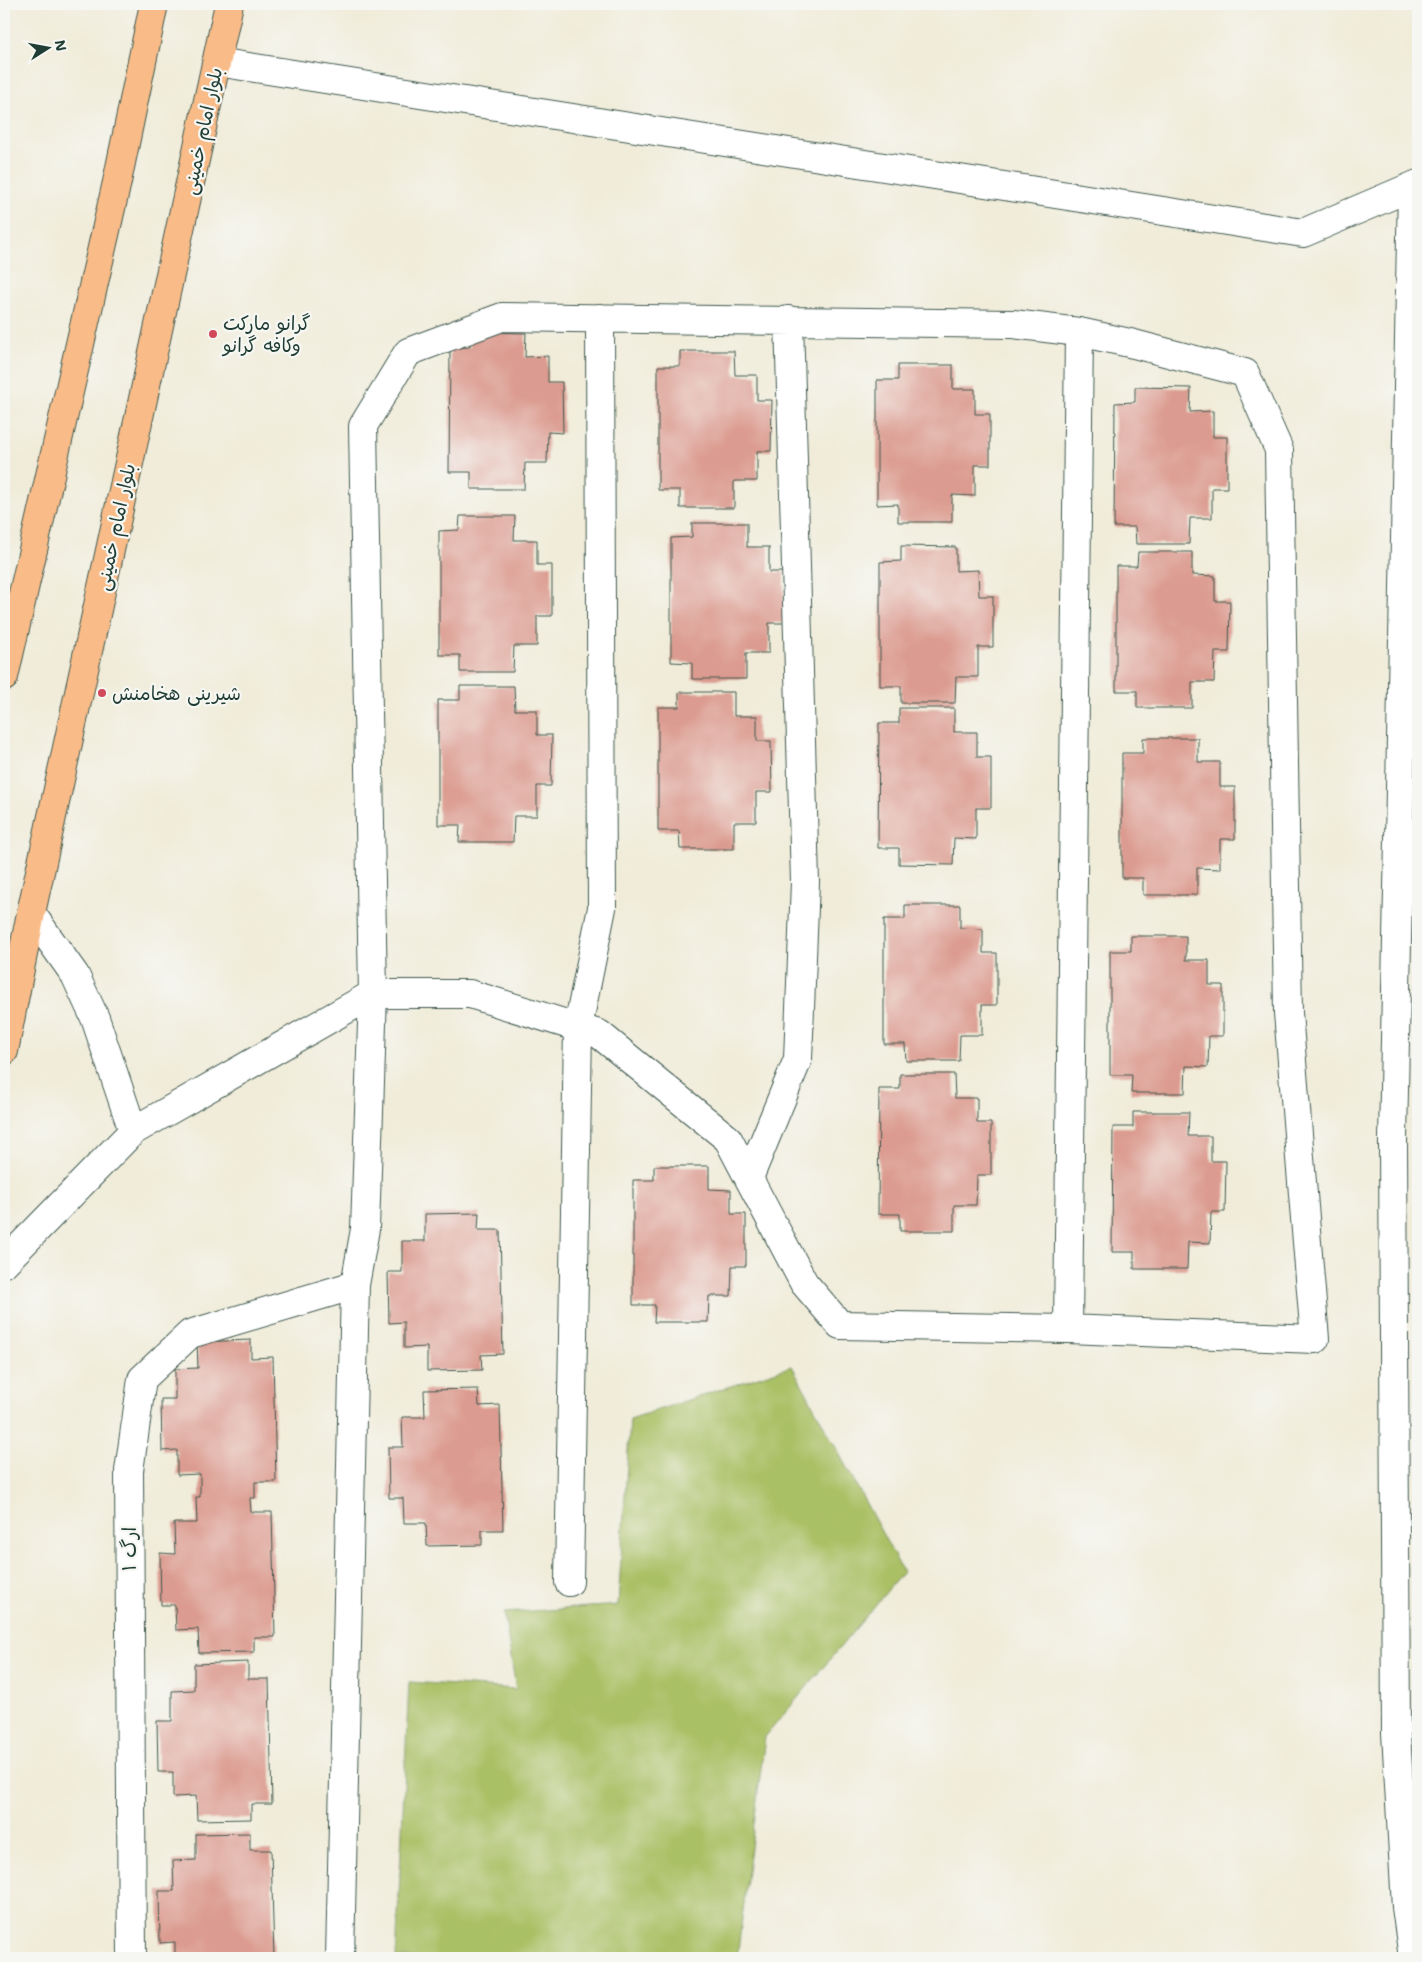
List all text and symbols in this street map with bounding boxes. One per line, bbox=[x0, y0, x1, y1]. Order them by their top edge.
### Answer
north arrow bbox=[22, 22, 72, 72]
text: N bbox=[51, 38, 71, 53]
street label: بلوار امام خمینی bbox=[177, 65, 230, 197]
place label: گرانو مارکت وکافه گرانو bbox=[221, 311, 311, 358]
marker: گرانو مارکت وکافه گرانو bbox=[207, 328, 219, 340]
street label: بلوار امام خمینی bbox=[90, 461, 143, 593]
place label: شیرینی هخامنش bbox=[112, 681, 241, 706]
marker: شیرینی هخامنش bbox=[96, 687, 108, 699]
street label: ارگ ۱ bbox=[117, 1527, 142, 1571]

